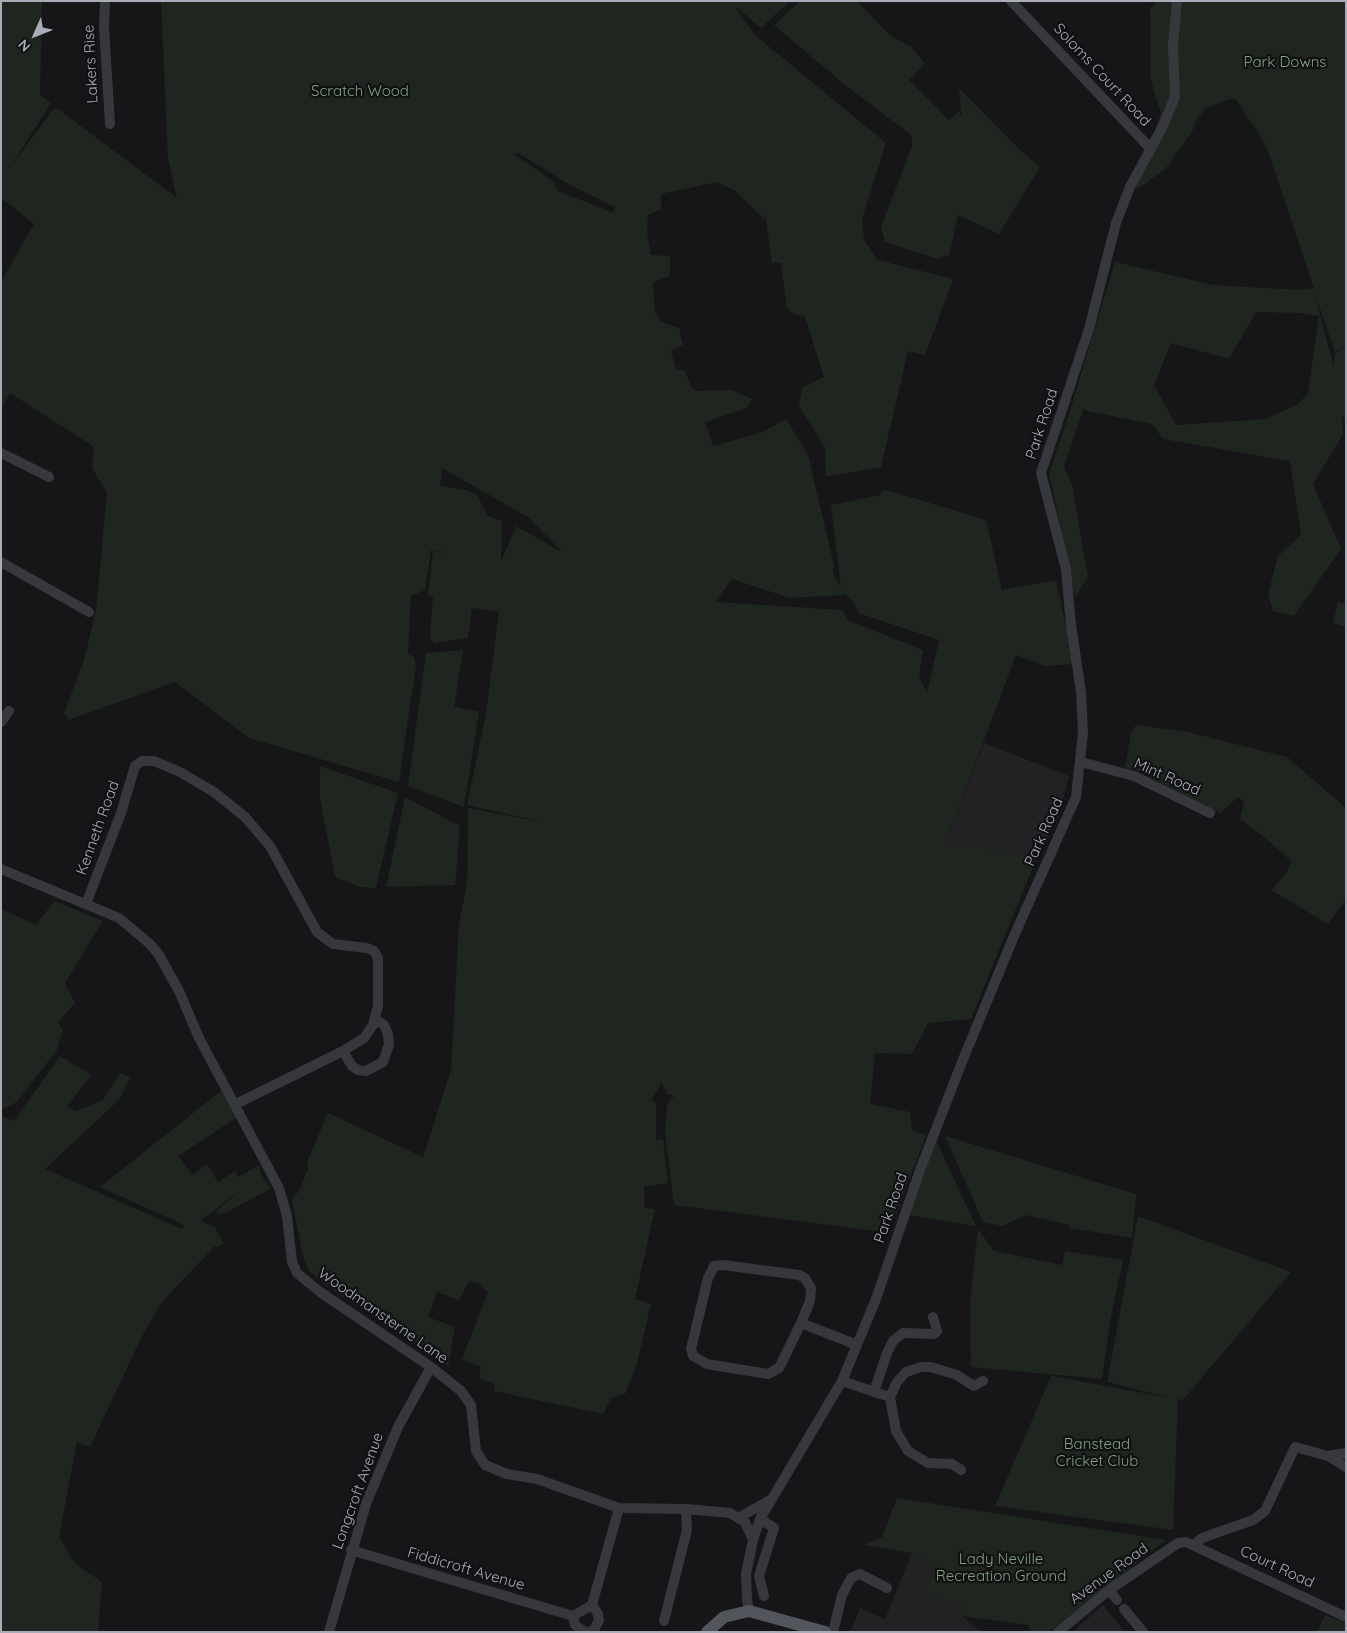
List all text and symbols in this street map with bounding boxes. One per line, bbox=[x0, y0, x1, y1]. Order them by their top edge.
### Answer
north arrow bbox=[10, 10, 60, 60]
street label: Soloms Court Road bbox=[1050, 20, 1154, 130]
street label: Lakers Rise bbox=[80, 24, 102, 104]
text: N bbox=[14, 35, 34, 55]
park label: Park Downs bbox=[1244, 53, 1326, 71]
park label: Scratch Wood bbox=[311, 82, 409, 100]
street label: Park Road bbox=[1022, 386, 1062, 462]
street label: Mint Road bbox=[1131, 754, 1203, 800]
street label: Kenneth Road bbox=[73, 778, 123, 878]
street label: Park Road bbox=[1021, 795, 1067, 869]
street label: Park Road bbox=[871, 1171, 911, 1245]
street label: Woodmansterne Lane bbox=[314, 1264, 452, 1368]
street label: Longcroft Avenue bbox=[329, 1430, 387, 1552]
park label: Banstead Cricket Club bbox=[1056, 1435, 1138, 1470]
street label: Avenue Road bbox=[1066, 1540, 1152, 1608]
street label: Court Road bbox=[1237, 1542, 1317, 1592]
street label: Fiddicroft Avenue bbox=[405, 1544, 527, 1594]
park label: Lady Neville Recreation Ground bbox=[936, 1550, 1066, 1585]

